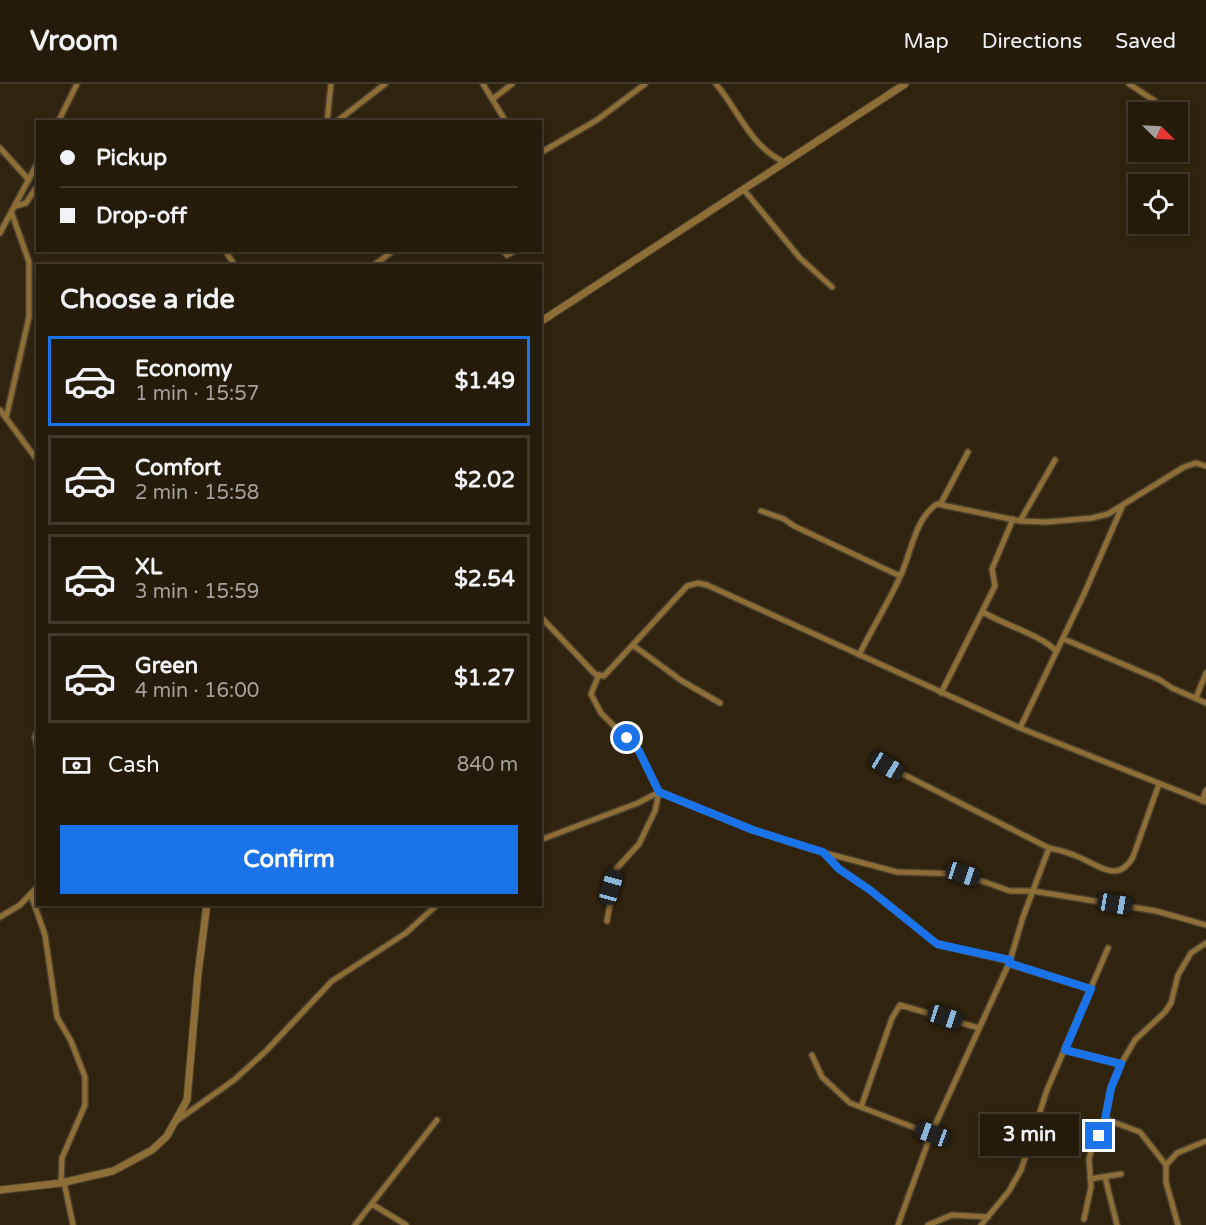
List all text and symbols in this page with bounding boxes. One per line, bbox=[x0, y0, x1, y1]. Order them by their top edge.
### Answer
text: Vroom bbox=[30, 24, 118, 58]
text: Map bbox=[903, 29, 949, 54]
text: Directions bbox=[982, 29, 1082, 54]
text: Saved bbox=[1115, 29, 1176, 54]
north arrow bbox=[1128, 102, 1188, 162]
map controls bbox=[1128, 102, 1188, 234]
text: Pickup bbox=[96, 145, 167, 171]
button: locate bbox=[1128, 174, 1188, 234]
text: Drop-off bbox=[96, 203, 187, 229]
text: Choose a ride bbox=[60, 283, 235, 316]
icon: car bbox=[63, 354, 117, 408]
text: Economy bbox=[135, 356, 232, 382]
text: $1.49 bbox=[455, 368, 515, 394]
text: 1 min · 15:57 bbox=[135, 382, 259, 406]
icon: car bbox=[63, 453, 117, 507]
text: Comfort bbox=[135, 455, 221, 481]
text: $2.02 bbox=[454, 467, 515, 493]
text: 2 min · 15:58 bbox=[135, 481, 259, 505]
icon: car bbox=[63, 552, 117, 606]
text: XL bbox=[135, 554, 162, 580]
text: $2.54 bbox=[454, 566, 515, 592]
text: 3 min · 15:59 bbox=[135, 580, 259, 604]
icon: car bbox=[63, 651, 117, 705]
text: Green bbox=[135, 653, 198, 679]
text: $1.27 bbox=[454, 665, 515, 691]
text: 4 min · 16:00 bbox=[135, 679, 259, 703]
route start bbox=[613, 724, 640, 751]
icon: cash bbox=[60, 749, 93, 782]
car bbox=[867, 749, 907, 783]
text: Cash bbox=[108, 752, 160, 778]
text: 840 m bbox=[457, 753, 518, 777]
button: Confirm bbox=[60, 825, 518, 894]
car bbox=[943, 860, 983, 888]
car bbox=[597, 867, 625, 907]
car bbox=[1096, 892, 1134, 916]
car bbox=[925, 1003, 965, 1031]
callout: 3 min bbox=[979, 1115, 1078, 1157]
car bbox=[912, 1119, 952, 1149]
route end bbox=[1085, 1122, 1112, 1149]
text: 3 min bbox=[1003, 1123, 1056, 1147]

